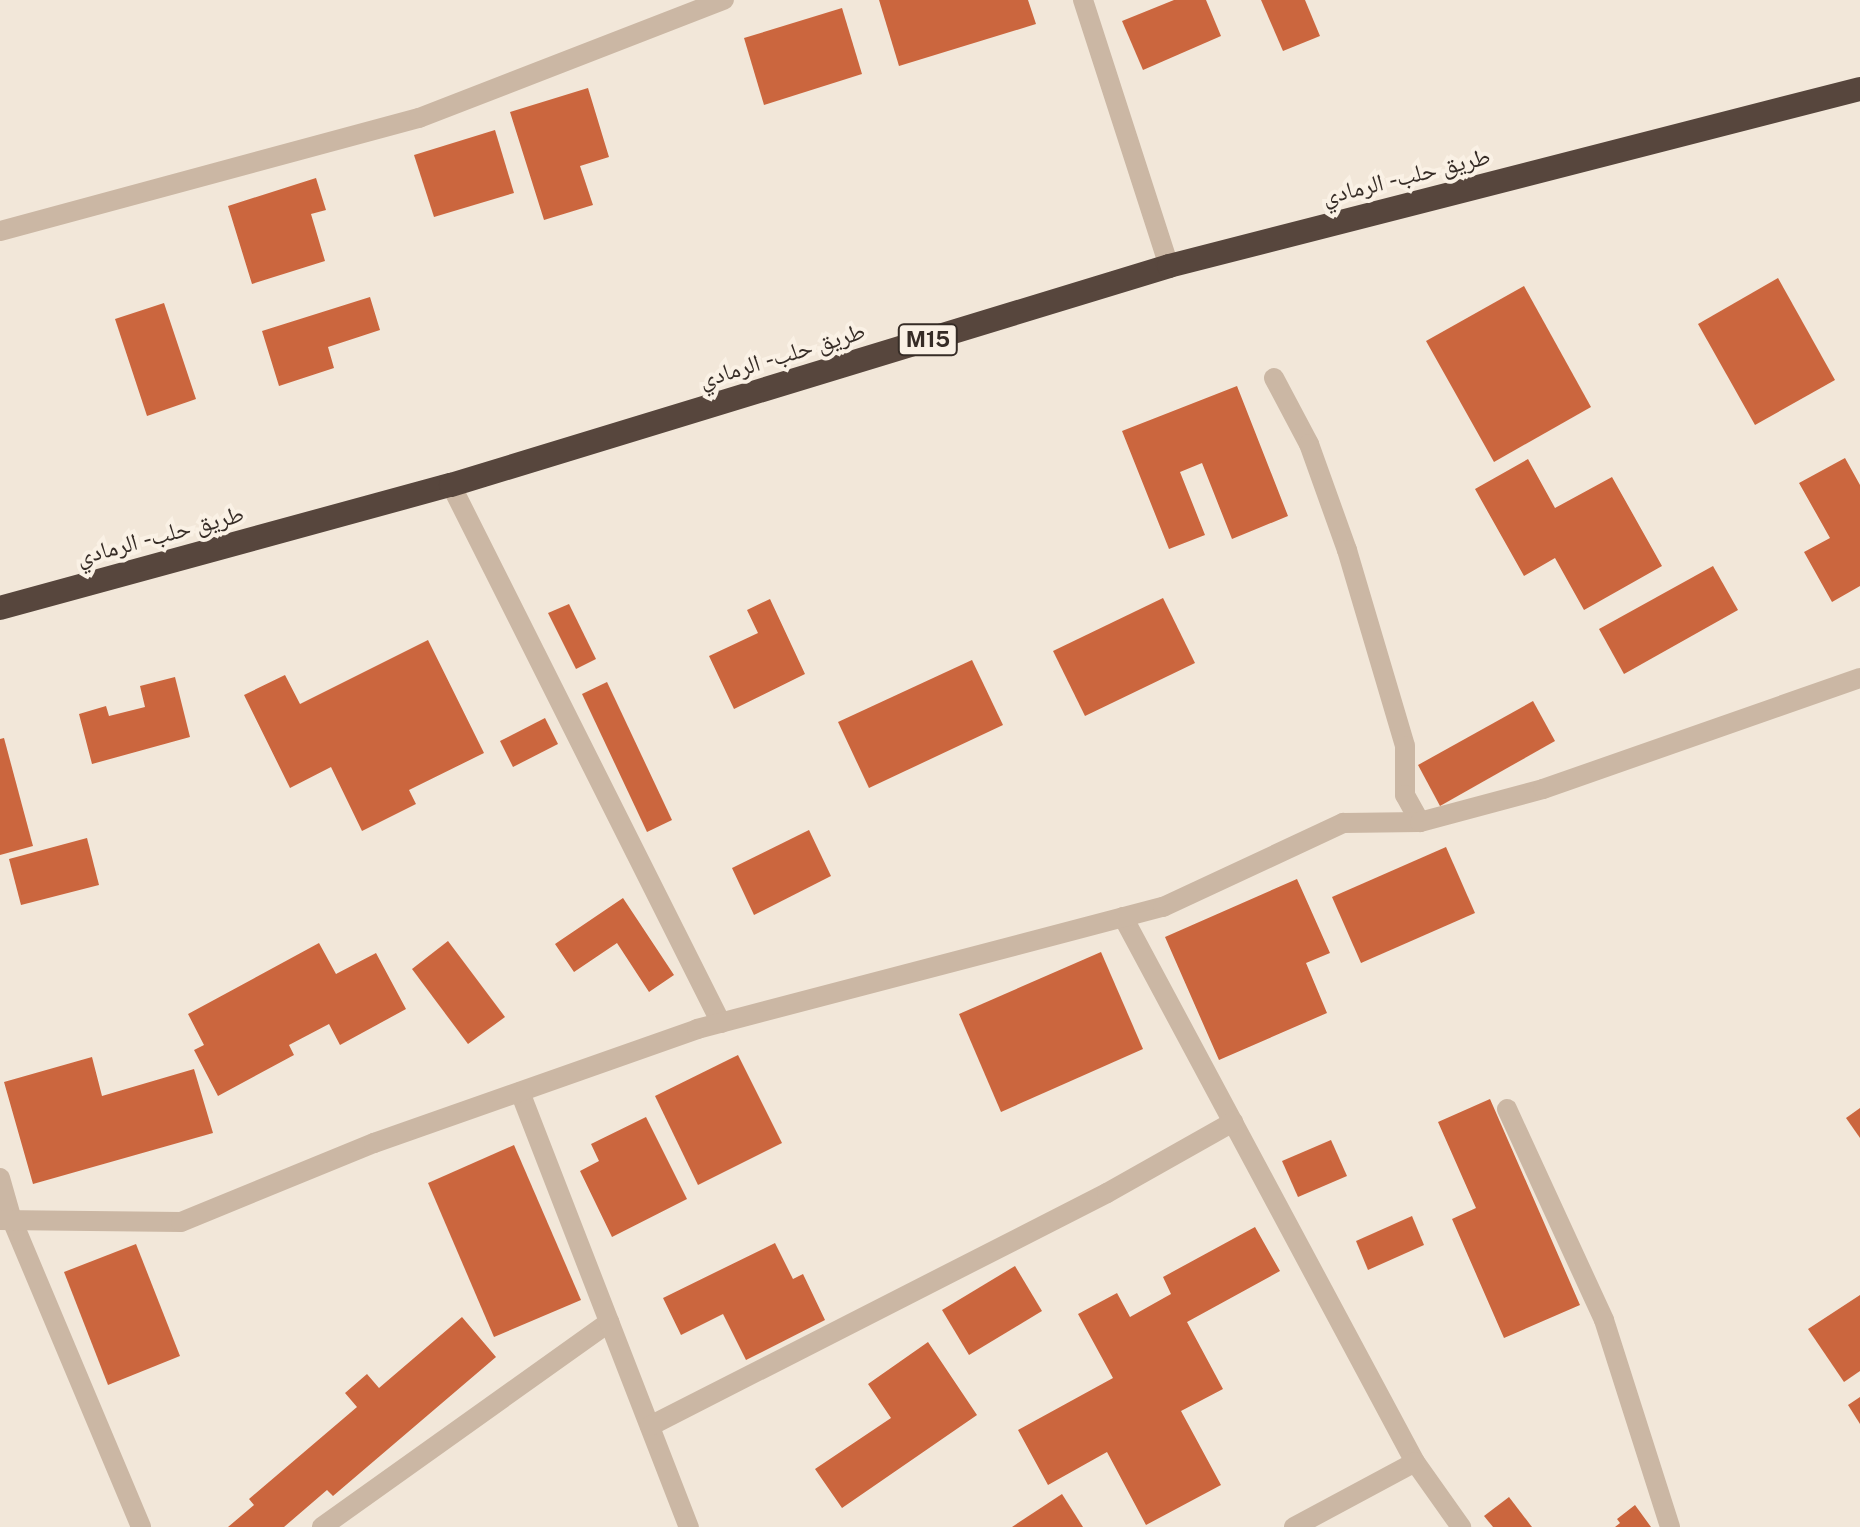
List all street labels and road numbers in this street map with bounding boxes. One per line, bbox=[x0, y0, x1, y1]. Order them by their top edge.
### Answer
street label: طريق حلب - الرمادي bbox=[1316, 140, 1496, 212]
street label: طريق حلب - الرمادي bbox=[692, 315, 872, 395]
road number: M15 bbox=[896, 322, 960, 358]
street label: طريق حلب - الرمادي bbox=[70, 498, 250, 572]

